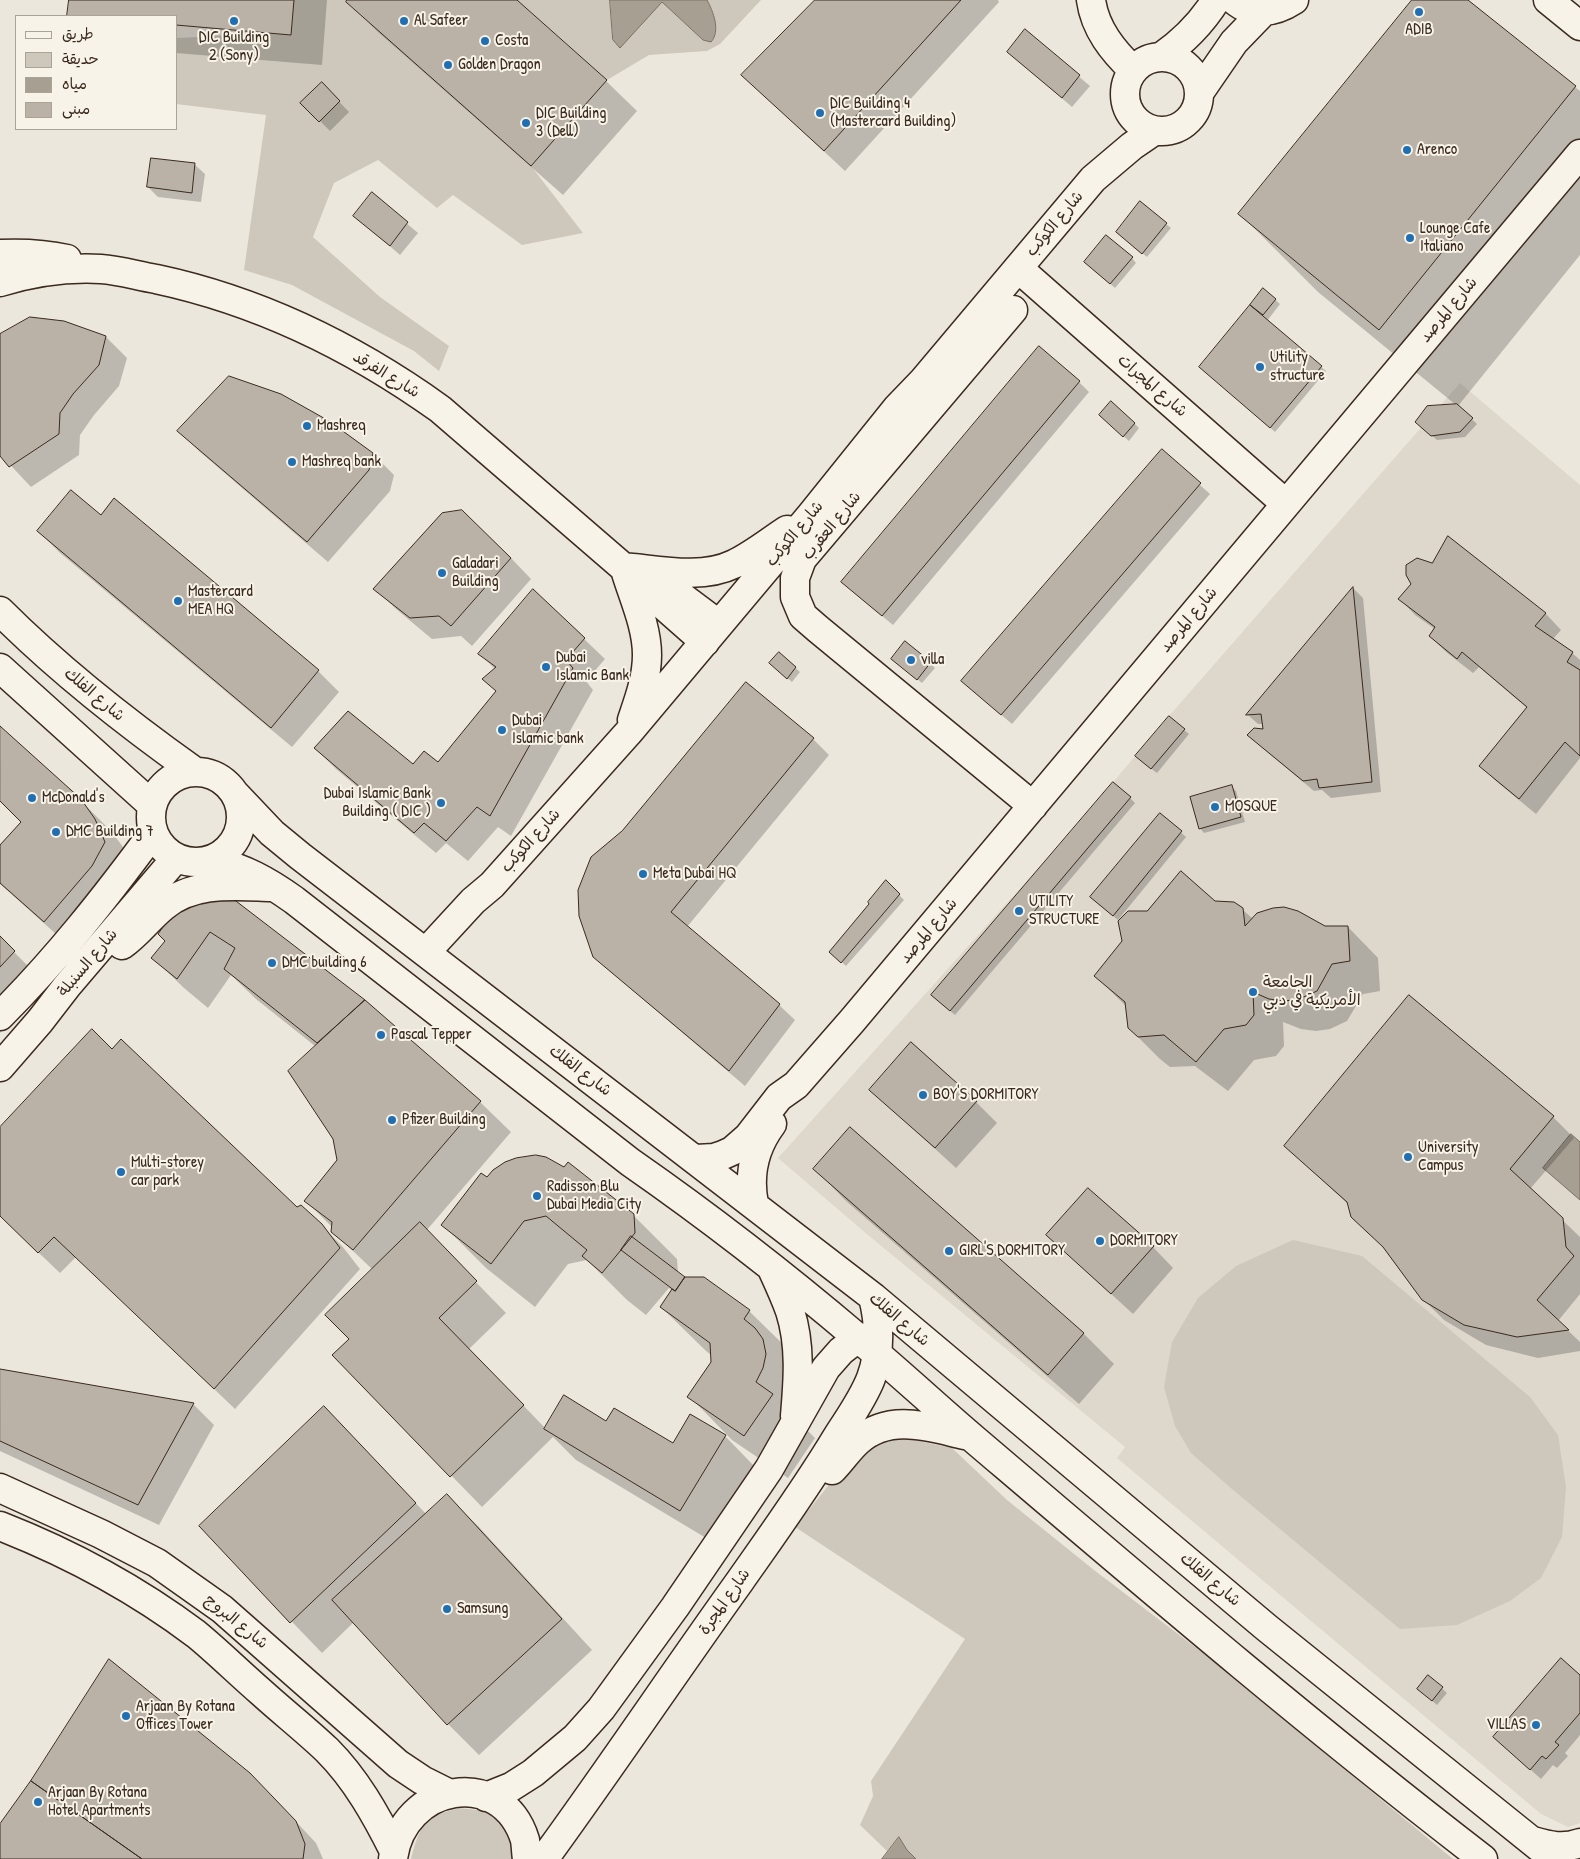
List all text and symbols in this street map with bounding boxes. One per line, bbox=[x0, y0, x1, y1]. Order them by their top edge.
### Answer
marker: ADIB bbox=[1413, 6, 1425, 18]
place label: Al Safeer bbox=[414, 11, 468, 31]
legend bbox=[15, 15, 178, 130]
marker: DIC Building 2 (Sony) bbox=[228, 15, 240, 27]
marker: Al Safeer bbox=[398, 15, 410, 27]
place label: ADIB bbox=[1405, 20, 1433, 40]
text: طريق bbox=[62, 23, 94, 44]
place label: DIC Building 2 (Sony) bbox=[199, 28, 269, 66]
place label: Costa bbox=[495, 31, 528, 51]
marker: Costa bbox=[479, 35, 491, 47]
text: حديقة bbox=[62, 48, 99, 69]
place label: Golden Dragon bbox=[458, 55, 541, 75]
marker: Golden Dragon bbox=[442, 59, 454, 71]
text: مياه bbox=[62, 73, 87, 94]
place label: DIC Building 4 (Mastercard Building) bbox=[830, 94, 956, 132]
text: مبنى bbox=[62, 98, 90, 119]
place label: DIC Building 3 (Dell) bbox=[536, 104, 606, 142]
marker: DIC Building 4 (Mastercard Building) bbox=[814, 107, 826, 119]
marker: DIC Building 3 (Dell) bbox=[520, 117, 532, 129]
place label: Arenco bbox=[1417, 140, 1457, 160]
marker: Arenco bbox=[1401, 144, 1413, 156]
street label: شارع الكوكب bbox=[1022, 187, 1088, 261]
place label: Lounge Cafe Italiano bbox=[1420, 219, 1490, 257]
marker: Lounge Cafe Italiano bbox=[1404, 232, 1416, 244]
street label: شارع المرصد bbox=[1416, 273, 1482, 347]
street label: شارع الفرقد bbox=[349, 347, 423, 403]
place label: Utility structure bbox=[1270, 348, 1325, 386]
street label: شارع المجرات bbox=[1113, 350, 1191, 422]
marker: Utility structure bbox=[1254, 361, 1266, 373]
place label: Mashreq bbox=[317, 416, 366, 436]
marker: Mashreq bbox=[301, 420, 313, 432]
place label: Mashreq bank bbox=[302, 452, 381, 472]
marker: Mashreq bank bbox=[286, 456, 298, 468]
street label: شارع العقرب bbox=[799, 488, 865, 564]
street label: شارع الكوكب bbox=[762, 497, 828, 571]
place label: Galadari Building bbox=[452, 554, 499, 592]
marker: Galadari Building bbox=[436, 567, 448, 579]
place label: Mastercard MEA HQ bbox=[188, 582, 253, 620]
street label: شارع المرصد bbox=[1156, 583, 1222, 657]
marker: Mastercard MEA HQ bbox=[172, 595, 184, 607]
place label: Dubai Islamic Bank bbox=[556, 648, 629, 686]
place label: villa bbox=[921, 650, 944, 670]
marker: villa bbox=[905, 654, 917, 666]
marker: Dubai Islamic Bank bbox=[540, 661, 552, 673]
street label: شارع الفلك bbox=[60, 664, 128, 726]
place label: Dubai Islamic bank bbox=[512, 711, 584, 749]
marker: Dubai Islamic bank bbox=[496, 724, 508, 736]
place label: Dubai Islamic Bank Building ( DIC ) bbox=[324, 784, 431, 822]
place label: McDonald's bbox=[42, 788, 105, 808]
marker: McDonald's bbox=[26, 792, 38, 804]
marker: Dubai Islamic Bank Building ( DIC ) bbox=[435, 797, 447, 809]
place label: MOSQUE bbox=[1225, 797, 1277, 817]
marker: MOSQUE bbox=[1209, 801, 1221, 813]
street label: شارع الكوكب bbox=[497, 805, 565, 877]
place label: DMC Building 7 bbox=[66, 822, 154, 842]
marker: DMC Building 7 bbox=[50, 826, 62, 838]
place label: Meta Dubai HQ bbox=[653, 864, 736, 884]
marker: Meta Dubai HQ bbox=[637, 868, 649, 880]
place label: UTILITY STRUCTURE bbox=[1029, 892, 1099, 930]
street label: شارع المرصد bbox=[896, 894, 962, 968]
marker: UTILITY STRUCTURE bbox=[1013, 905, 1025, 917]
street label: شارع السنبلة bbox=[54, 925, 122, 1001]
place label: DMC building 6 bbox=[282, 953, 367, 973]
marker: DMC building 6 bbox=[266, 957, 278, 969]
place label: الجامعة الأمريكية في دبي bbox=[1263, 973, 1361, 1011]
marker: الجامعة الأمريكية في دبي bbox=[1247, 986, 1259, 998]
place label: Pascal Tepper bbox=[391, 1025, 472, 1045]
marker: Pascal Tepper bbox=[375, 1029, 387, 1041]
street label: شارع الفلك bbox=[545, 1041, 615, 1101]
place label: BOY'S DORMITORY bbox=[933, 1085, 1038, 1105]
marker: BOY'S DORMITORY bbox=[917, 1089, 929, 1101]
place label: Pfizer Building bbox=[402, 1110, 486, 1130]
marker: Pfizer Building bbox=[386, 1114, 398, 1126]
place label: University Campus bbox=[1418, 1138, 1479, 1176]
marker: University Campus bbox=[1402, 1151, 1414, 1163]
place label: Multi-storey car park bbox=[131, 1153, 204, 1191]
marker: Multi-storey car park bbox=[115, 1166, 127, 1178]
place label: Radisson Blu Dubai Media City bbox=[547, 1177, 641, 1215]
marker: Radisson Blu Dubai Media City bbox=[531, 1190, 543, 1202]
place label: DORMITORY bbox=[1110, 1231, 1178, 1251]
marker: DORMITORY bbox=[1094, 1235, 1106, 1247]
place label: GIRL'S DORMITORY bbox=[959, 1241, 1065, 1261]
marker: GIRL'S DORMITORY bbox=[943, 1245, 955, 1257]
street label: شارع الفلك bbox=[865, 1289, 933, 1351]
street label: شارع الفلك bbox=[1176, 1549, 1244, 1611]
street label: شارع المجرة bbox=[695, 1565, 755, 1639]
street label: شارع البروج bbox=[200, 1591, 272, 1653]
place label: Samsung bbox=[457, 1599, 508, 1619]
marker: Samsung bbox=[441, 1603, 453, 1615]
place label: Arjaan By Rotana Offices Tower bbox=[136, 1697, 235, 1735]
marker: Arjaan By Rotana Offices Tower bbox=[120, 1710, 132, 1722]
place label: VILLAS bbox=[1486, 1715, 1526, 1735]
marker: VILLAS bbox=[1530, 1719, 1542, 1731]
place label: Arjaan By Rotana Hotel Apartments bbox=[48, 1783, 150, 1821]
marker: Arjaan By Rotana Hotel Apartments bbox=[32, 1796, 44, 1808]

